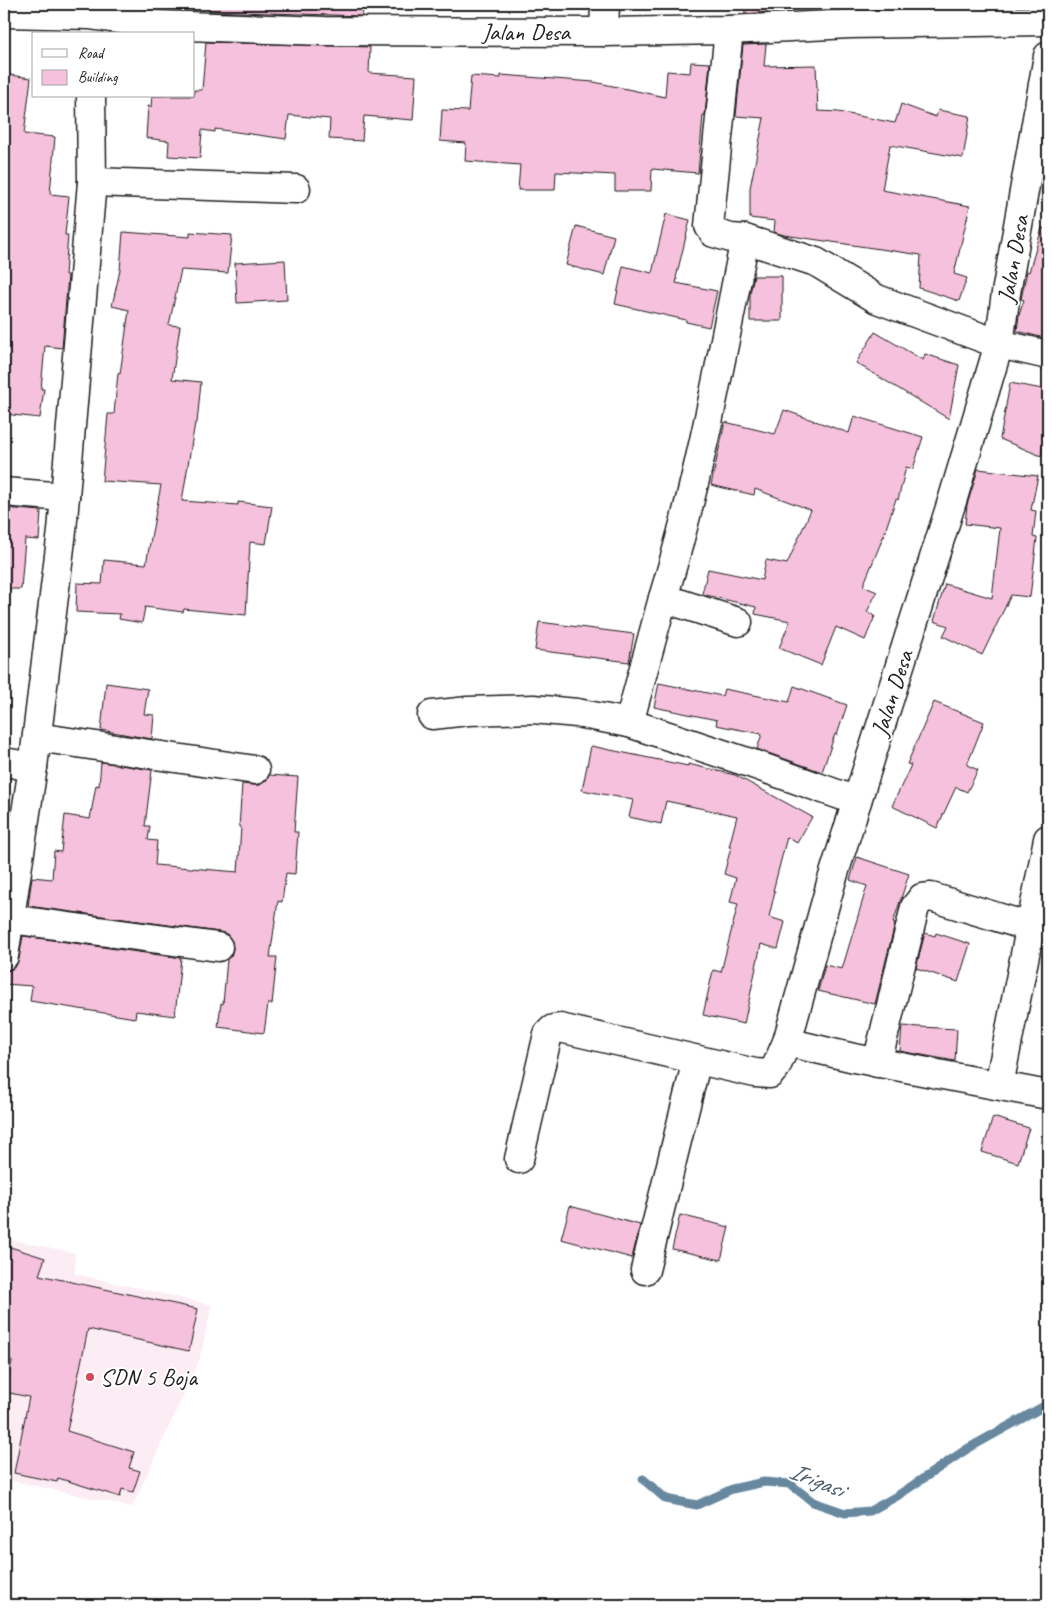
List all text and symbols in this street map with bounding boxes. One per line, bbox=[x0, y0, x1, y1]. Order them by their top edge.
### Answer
street label: Jalan Desa bbox=[481, 17, 572, 47]
legend bbox=[32, 32, 195, 98]
text: Road bbox=[78, 44, 105, 63]
text: Building bbox=[78, 68, 118, 87]
street label: Jalan Desa bbox=[990, 211, 1036, 306]
street label: Jalan Desa bbox=[864, 645, 920, 741]
place label: SDN 5 Boja bbox=[100, 1362, 198, 1392]
marker: SDN 5 Boja bbox=[84, 1371, 96, 1383]
water label: Irigasi bbox=[785, 1455, 854, 1508]

